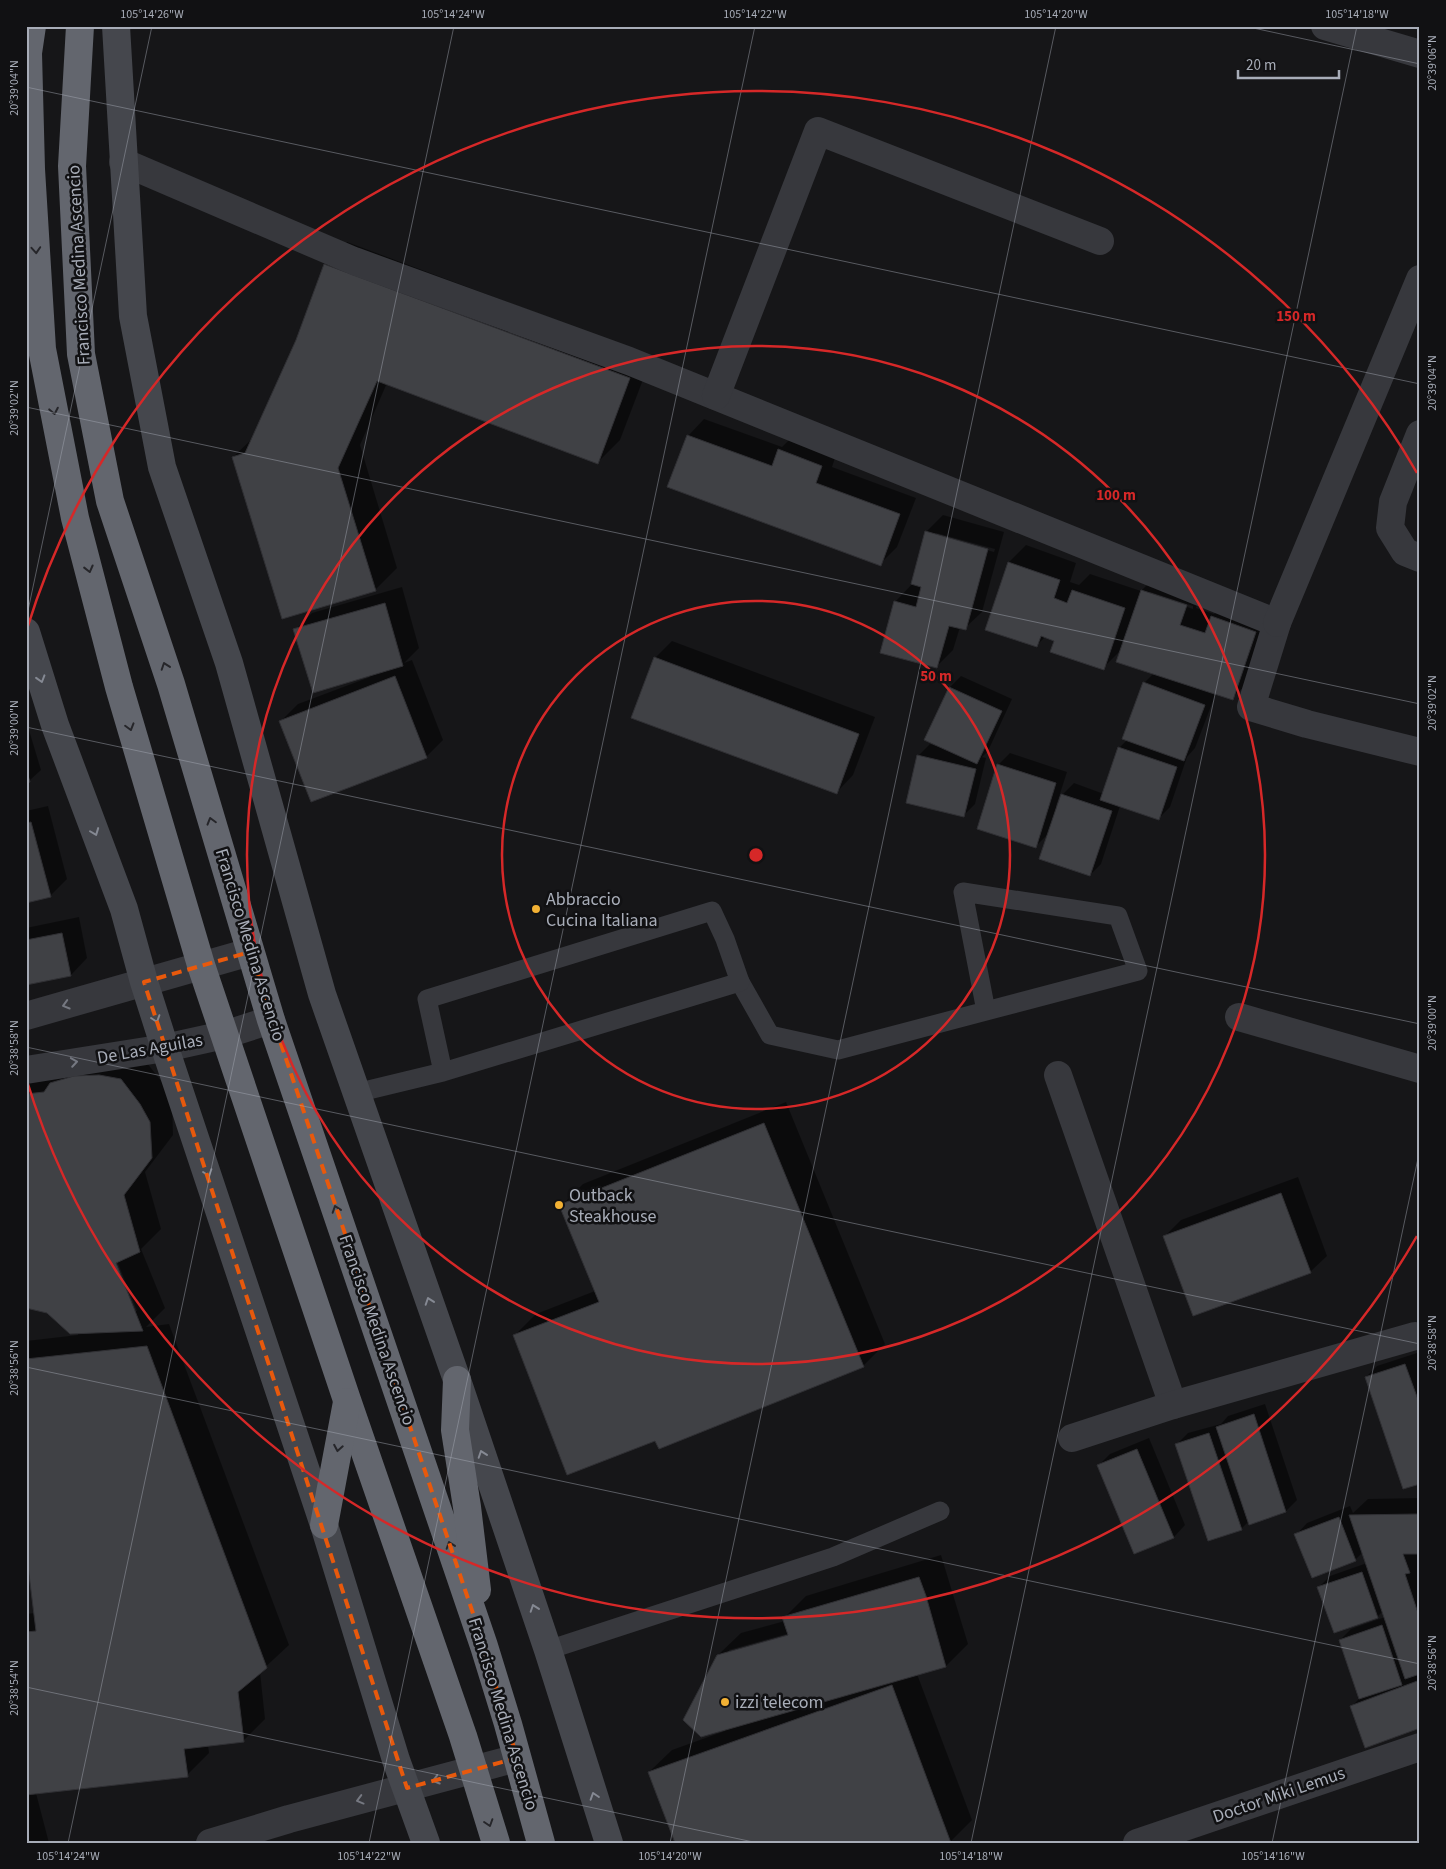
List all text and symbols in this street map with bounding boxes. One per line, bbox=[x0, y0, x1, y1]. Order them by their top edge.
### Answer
text: 105°14'26"W bbox=[120, 6, 184, 23]
text: 105°14'24"W bbox=[421, 6, 485, 23]
text: 105°14'22"W bbox=[723, 6, 787, 23]
text: 105°14'20"W bbox=[1024, 6, 1088, 23]
text: 105°14'18"W bbox=[1325, 6, 1389, 23]
text: 20°39'06"N bbox=[1424, 35, 1441, 91]
scale bar bbox=[1238, 48, 1340, 80]
text: 20 m bbox=[1246, 55, 1276, 76]
text: 20°39'04"N bbox=[6, 60, 23, 116]
street label: Francisco Medina Ascencio bbox=[61, 164, 97, 366]
one-way arrow bbox=[30, 246, 41, 254]
text: 150 m bbox=[1276, 306, 1316, 327]
text: 20°39'04"N bbox=[1424, 355, 1441, 411]
text: 20°39'02"N bbox=[6, 380, 23, 436]
one-way arrow bbox=[49, 406, 59, 415]
text: 100 m bbox=[1096, 485, 1136, 506]
one-way arrow bbox=[83, 565, 93, 573]
one-way arrow bbox=[160, 662, 170, 670]
text: 50 m bbox=[920, 666, 952, 687]
one-way arrow bbox=[35, 674, 45, 682]
text: 20°39'02"N bbox=[1424, 675, 1441, 731]
text: 20°39'00"N bbox=[6, 700, 23, 756]
one-way arrow bbox=[125, 722, 135, 730]
one-way arrow bbox=[207, 818, 217, 826]
one-way arrow bbox=[89, 827, 99, 836]
street label: Francisco Medina Ascencio bbox=[209, 846, 291, 1044]
centre of rings bbox=[747, 846, 765, 864]
place label: Abbraccio Cucina Italiana bbox=[546, 887, 658, 933]
marker: Abbraccio Cucina Italiana bbox=[530, 903, 542, 915]
text: 20°39'00"N bbox=[1424, 995, 1441, 1051]
one-way arrow bbox=[62, 999, 70, 1009]
one-way arrow bbox=[151, 1015, 161, 1023]
text: 20°38'58"N bbox=[6, 1020, 23, 1076]
street label: De Las Aguilas bbox=[95, 1027, 205, 1071]
one-way arrow bbox=[70, 1058, 79, 1068]
one-way arrow bbox=[202, 1169, 212, 1177]
place label: Outback Steakhouse bbox=[569, 1183, 657, 1229]
marker: Outback Steakhouse bbox=[553, 1199, 565, 1211]
one-way arrow bbox=[332, 1205, 342, 1214]
street label: Francisco Medina Ascencio bbox=[333, 1231, 421, 1429]
one-way arrow bbox=[425, 1297, 435, 1305]
text: 20°38'58"N bbox=[1424, 1315, 1441, 1371]
text: 20°38'56"N bbox=[6, 1340, 23, 1396]
one-way arrow bbox=[334, 1444, 344, 1453]
one-way arrow bbox=[478, 1451, 488, 1459]
one-way arrow bbox=[446, 1542, 456, 1550]
one-way arrow bbox=[530, 1605, 540, 1613]
street label: Francisco Medina Ascencio bbox=[462, 1615, 544, 1813]
text: 20°38'56"N bbox=[1424, 1635, 1441, 1691]
text: 20°38'54"N bbox=[6, 1660, 23, 1716]
place label: izzi telecom bbox=[735, 1690, 824, 1715]
marker: izzi telecom bbox=[719, 1696, 731, 1708]
street label: Doctor Miki Lemus bbox=[1209, 1761, 1349, 1829]
one-way arrow bbox=[433, 1774, 441, 1784]
one-way arrow bbox=[590, 1793, 600, 1801]
one-way arrow bbox=[356, 1795, 365, 1805]
one-way arrow bbox=[484, 1818, 494, 1827]
text: 105°14'24"W bbox=[36, 1848, 100, 1865]
text: 105°14'22"W bbox=[337, 1848, 401, 1865]
text: 105°14'20"W bbox=[638, 1848, 702, 1865]
text: 105°14'18"W bbox=[939, 1848, 1003, 1865]
text: 105°14'16"W bbox=[1241, 1848, 1305, 1865]

